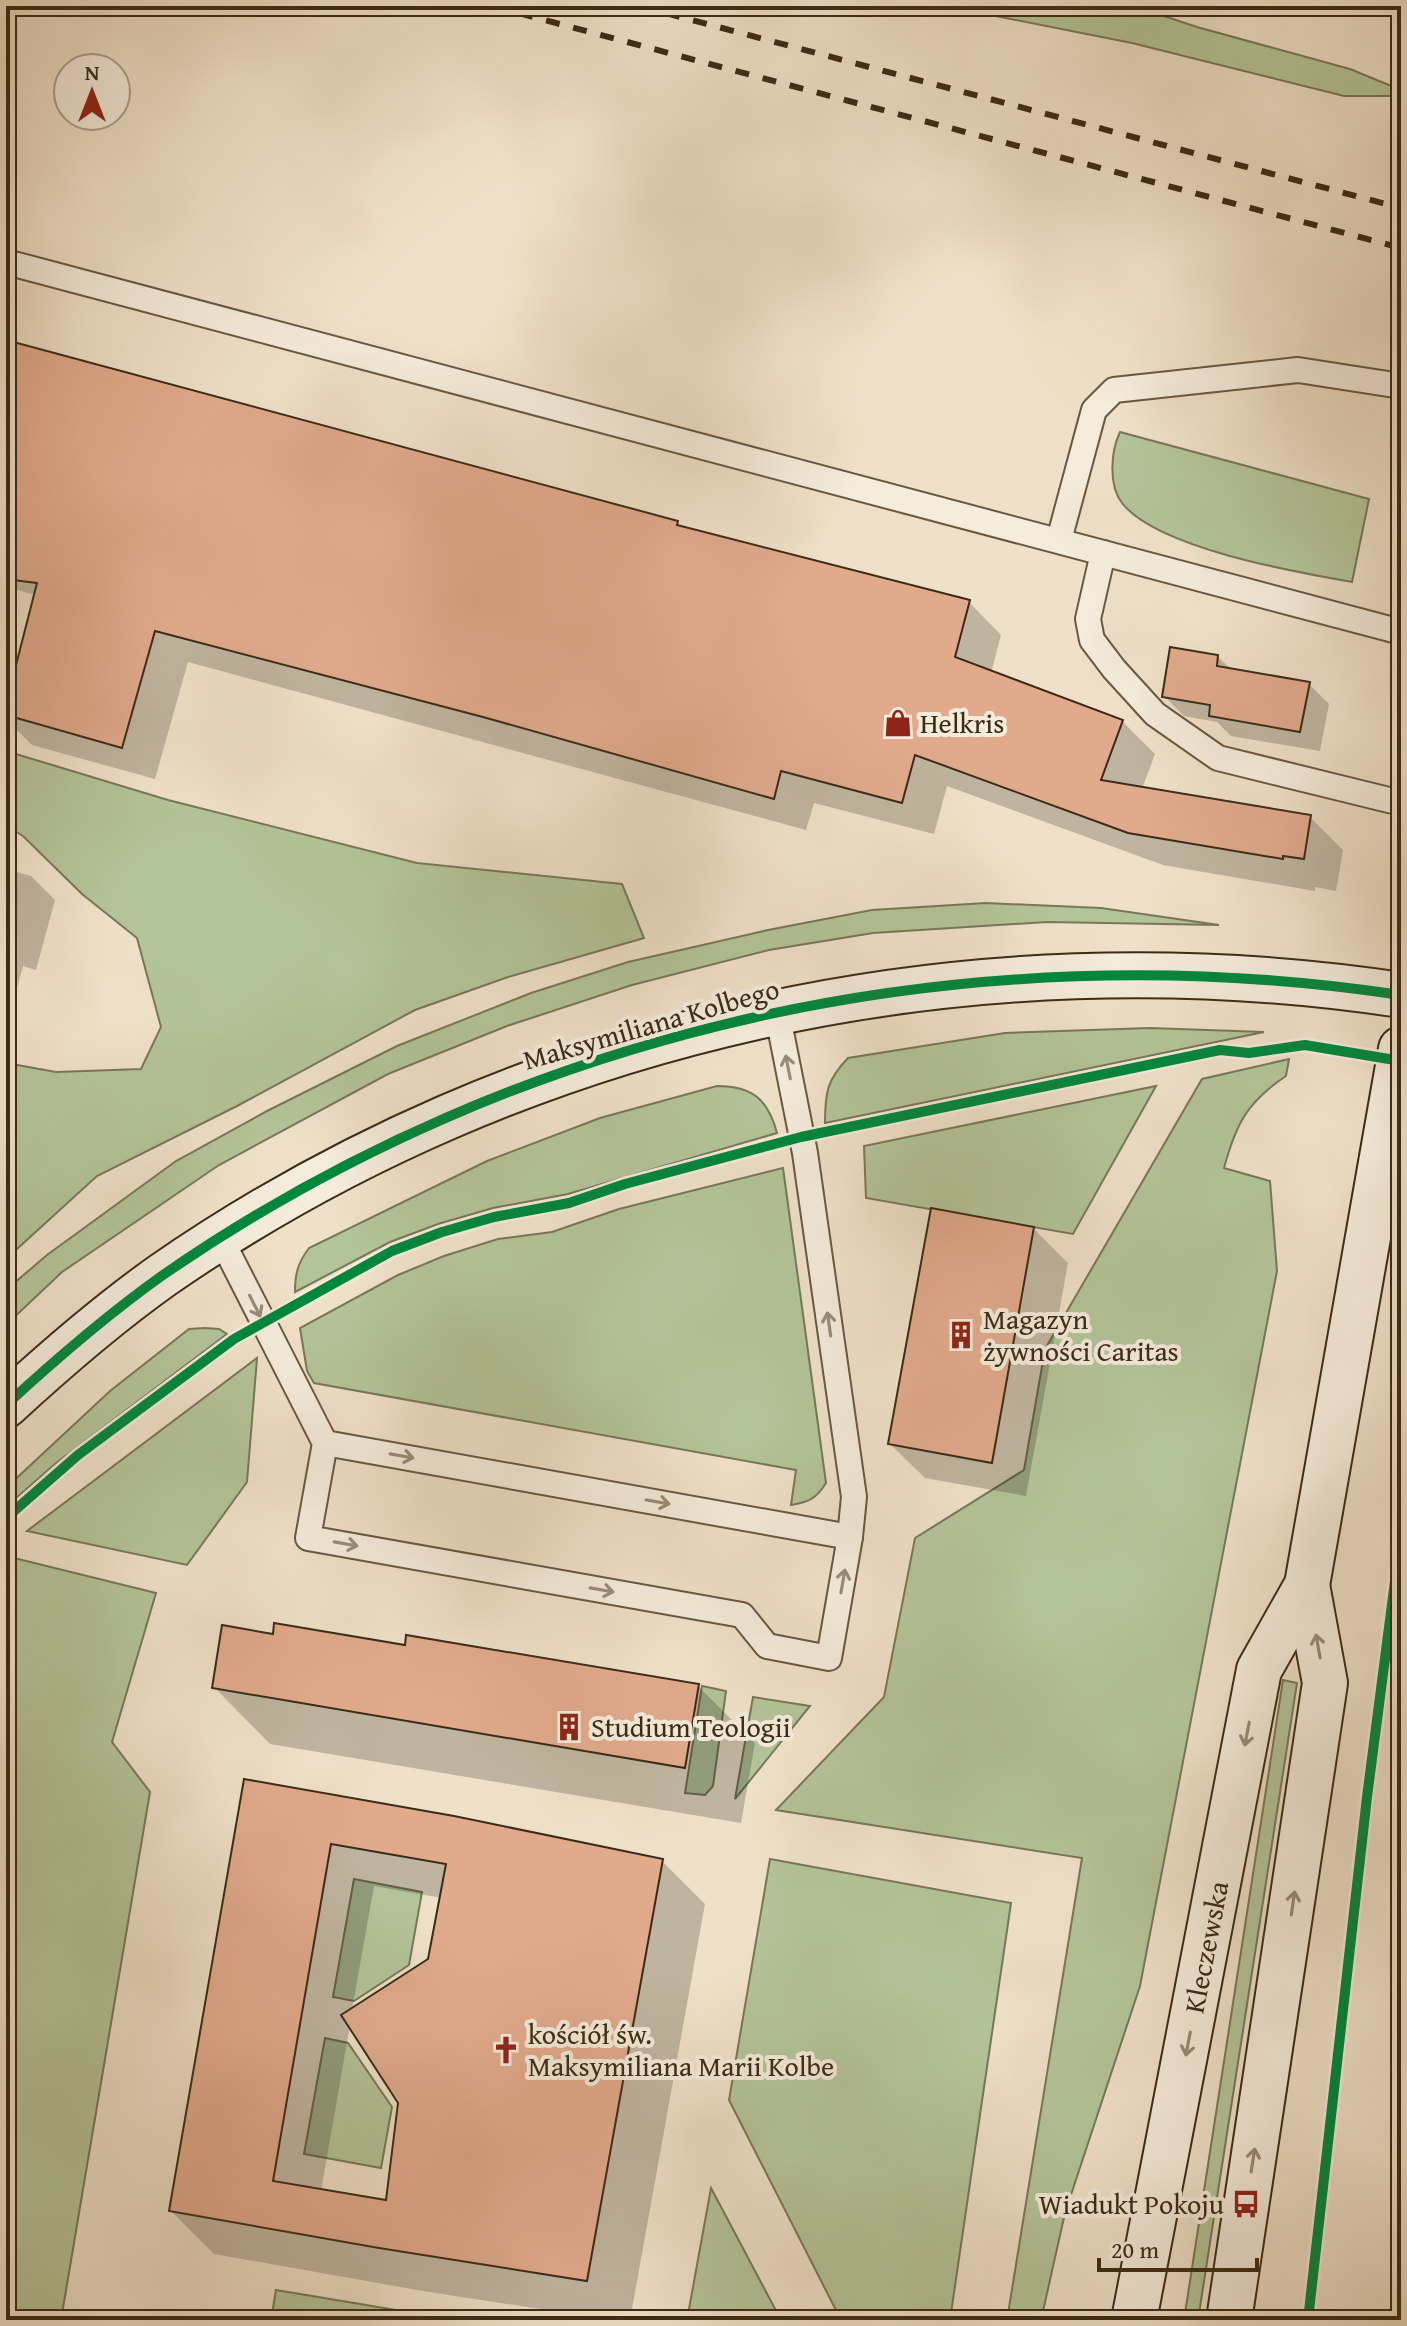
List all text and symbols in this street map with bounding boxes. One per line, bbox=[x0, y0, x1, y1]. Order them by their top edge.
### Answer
north arrow bbox=[52, 52, 132, 132]
text: N bbox=[85, 56, 100, 88]
place label: Helkris bbox=[920, 702, 1004, 743]
shop icon: Helkris bbox=[883, 708, 913, 738]
street label: Maksymiliana Kolbego bbox=[518, 967, 784, 1080]
one-way arrow bbox=[779, 1055, 794, 1081]
one-way arrow bbox=[248, 1294, 264, 1318]
place label: Magazyn żywności Caritas bbox=[983, 1298, 1179, 1371]
one-way arrow bbox=[821, 1312, 836, 1337]
building icon: Magazyn żywności Caritas bbox=[946, 1320, 976, 1350]
one-way arrow bbox=[389, 1450, 414, 1465]
one-way arrow bbox=[644, 1496, 670, 1511]
one-way arrow bbox=[333, 1538, 359, 1553]
one-way arrow bbox=[836, 1569, 851, 1594]
one-way arrow bbox=[589, 1583, 615, 1598]
one-way arrow bbox=[1309, 1634, 1324, 1659]
place label: Studium Teologii bbox=[591, 1706, 791, 1747]
building icon: Studium Teologii bbox=[554, 1712, 584, 1742]
one-way arrow bbox=[1239, 1720, 1254, 1746]
street label: Kleczewska bbox=[1173, 1877, 1239, 2017]
one-way arrow bbox=[1286, 1891, 1301, 1916]
place label: kościół św. Maksymiliana Marii Kolbe bbox=[528, 2013, 834, 2086]
one-way arrow bbox=[1180, 2031, 1195, 2056]
church icon: kościół św. Maksymiliana Marii Kolbe bbox=[491, 2035, 521, 2065]
one-way arrow bbox=[1246, 2148, 1261, 2173]
place label: Wiadukt Pokoju bbox=[1039, 2183, 1224, 2224]
bus stop icon: Wiadukt Pokoju bbox=[1231, 2189, 1261, 2219]
scale bar bbox=[1099, 2222, 1257, 2272]
text: 20 m bbox=[1111, 2232, 1159, 2267]

